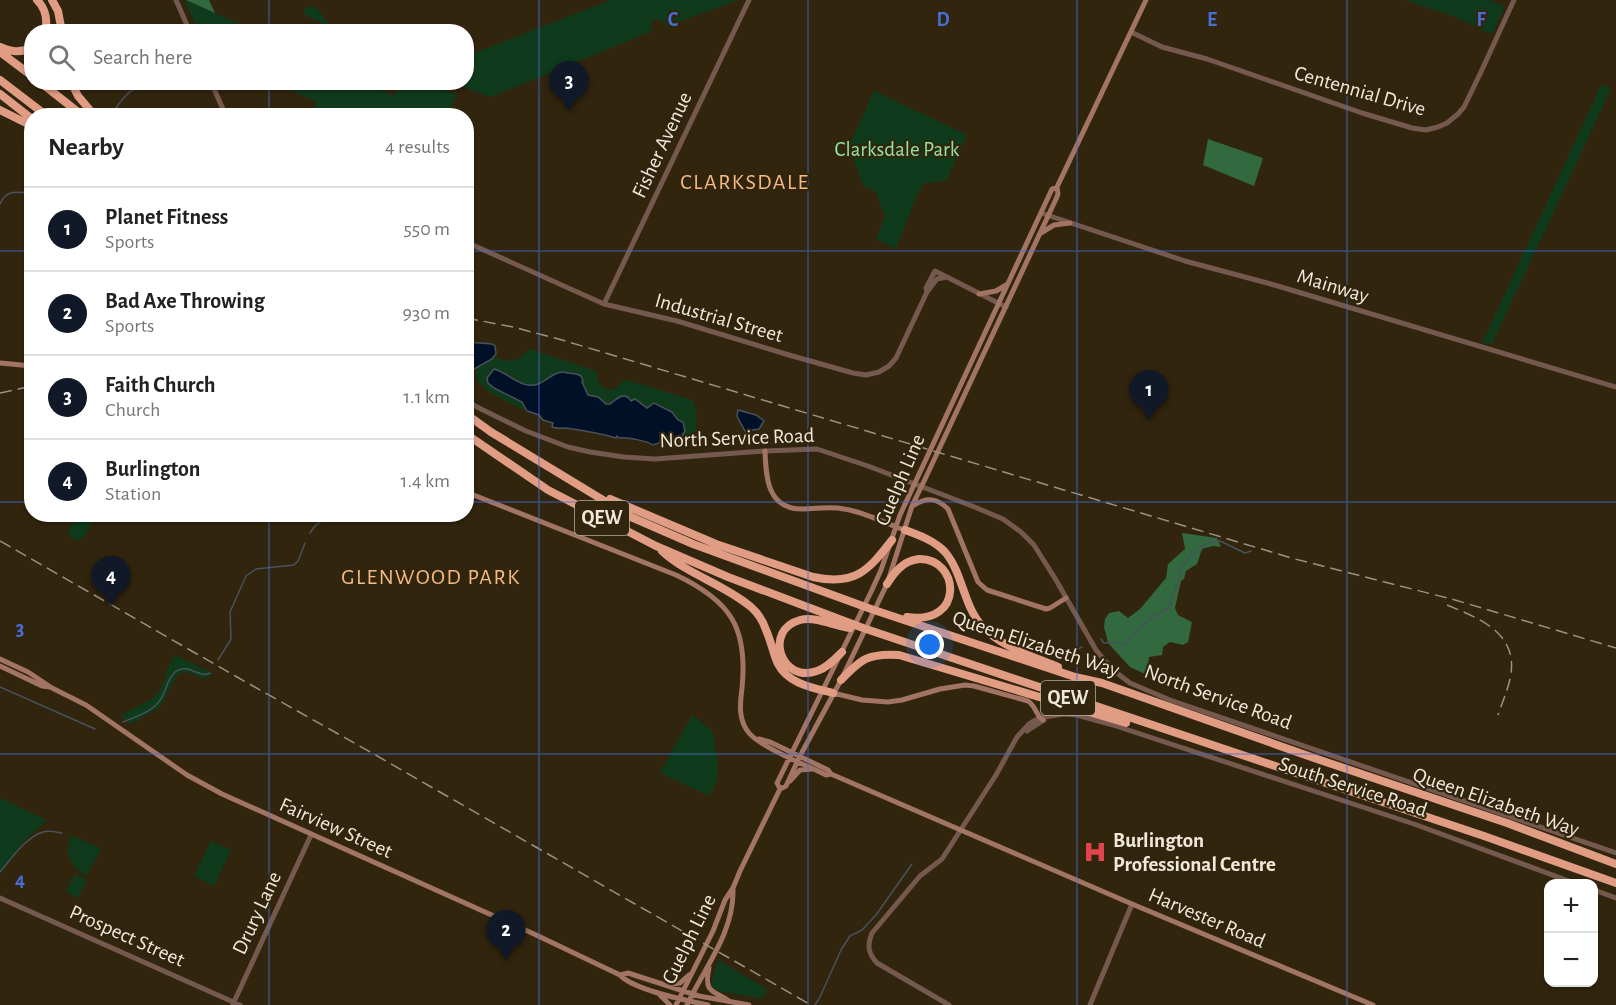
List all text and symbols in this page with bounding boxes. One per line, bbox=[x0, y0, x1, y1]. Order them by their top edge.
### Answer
text: C bbox=[668, 10, 679, 30]
text: D bbox=[936, 10, 950, 30]
text: E bbox=[1207, 10, 1217, 30]
text: F bbox=[1476, 10, 1486, 30]
search box bbox=[24, 24, 474, 90]
icon: search bbox=[45, 41, 78, 74]
text: Search here bbox=[93, 46, 192, 68]
pin: 3 bbox=[550, 62, 588, 111]
street label: Centennial Drive bbox=[1292, 62, 1428, 120]
street label: Fisher Avenue bbox=[628, 89, 696, 201]
text: Nearby bbox=[48, 134, 124, 160]
text: 4 results bbox=[385, 137, 450, 157]
park label: Clarksdale Park bbox=[835, 139, 960, 160]
district label: CLARKSDALE bbox=[680, 171, 810, 193]
text: Planet Fitness bbox=[105, 206, 228, 228]
text: 1 bbox=[64, 219, 71, 239]
text: 550 m bbox=[403, 219, 450, 239]
text: Sports bbox=[105, 232, 154, 252]
street label: Mainway bbox=[1295, 265, 1371, 307]
text: Bad Axe Throwing bbox=[105, 290, 265, 312]
street label: Industrial Street bbox=[653, 290, 786, 346]
text: 2 bbox=[63, 303, 72, 323]
text: 930 m bbox=[403, 303, 450, 323]
text: Sports bbox=[105, 316, 154, 336]
pin: 1 bbox=[1130, 370, 1168, 420]
text: Faith Church bbox=[105, 374, 216, 396]
text: 3 bbox=[63, 387, 72, 407]
text: 1.1 km bbox=[403, 387, 450, 407]
text: Church bbox=[105, 400, 160, 420]
street label: North Service Road bbox=[659, 425, 815, 451]
street label: Guelph Line bbox=[871, 431, 929, 529]
text: Burlington bbox=[105, 458, 200, 480]
text: 4 bbox=[62, 471, 73, 491]
text: 1.4 km bbox=[401, 471, 450, 491]
text: Station bbox=[105, 484, 161, 504]
road number: QEW bbox=[575, 501, 629, 535]
pin: 4 bbox=[92, 556, 130, 606]
district label: GLENWOOD PARK bbox=[341, 566, 521, 588]
street label: Queen Elizabeth Way bbox=[950, 607, 1122, 681]
text: 3 bbox=[16, 619, 24, 639]
your location bbox=[915, 630, 944, 659]
street label: North Service Road bbox=[1142, 661, 1295, 733]
road number: QEW bbox=[1041, 681, 1095, 715]
street label: South Service Road bbox=[1276, 753, 1430, 821]
street label: Queen Elizabeth Way bbox=[1410, 764, 1582, 840]
street label: Fairview Street bbox=[276, 794, 396, 862]
place label: Burlington Professional Centre bbox=[1113, 830, 1276, 875]
hospital icon: Burlington Professional Centre bbox=[1082, 839, 1108, 865]
street label: Drury Lane bbox=[229, 868, 285, 958]
text: 4 bbox=[15, 870, 25, 890]
map controls bbox=[1544, 879, 1598, 987]
button: + bbox=[1544, 879, 1598, 933]
street label: Harvester Road bbox=[1146, 884, 1269, 952]
street label: Guelph Line bbox=[658, 891, 720, 987]
street label: Prospect Street bbox=[66, 901, 188, 971]
pin: 2 bbox=[486, 910, 526, 960]
button: − bbox=[1544, 933, 1598, 987]

